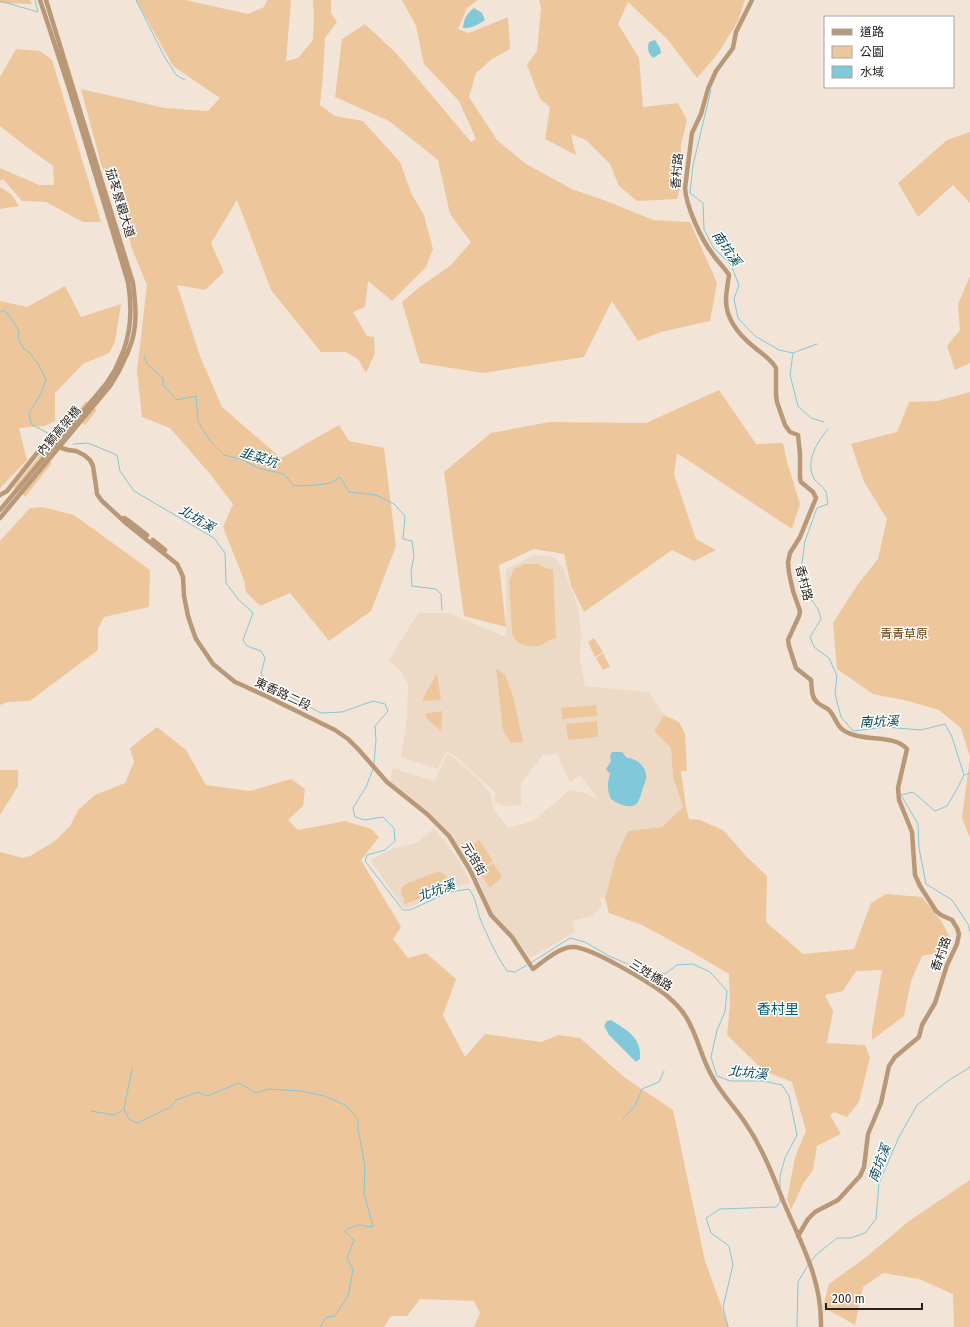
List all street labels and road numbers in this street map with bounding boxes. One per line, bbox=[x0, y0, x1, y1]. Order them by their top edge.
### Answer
street label: 香村路 bbox=[668, 152, 686, 190]
street label: 茄苳景觀大道 bbox=[103, 167, 137, 239]
street label: 內獅高架橋 bbox=[34, 404, 84, 458]
street label: 香村路 bbox=[793, 564, 815, 602]
street label: 東香路二段 bbox=[253, 675, 313, 713]
street label: 元培街 bbox=[459, 840, 489, 878]
street label: 香村路 bbox=[928, 935, 954, 973]
street label: 三姓橋路 bbox=[627, 956, 675, 994]

